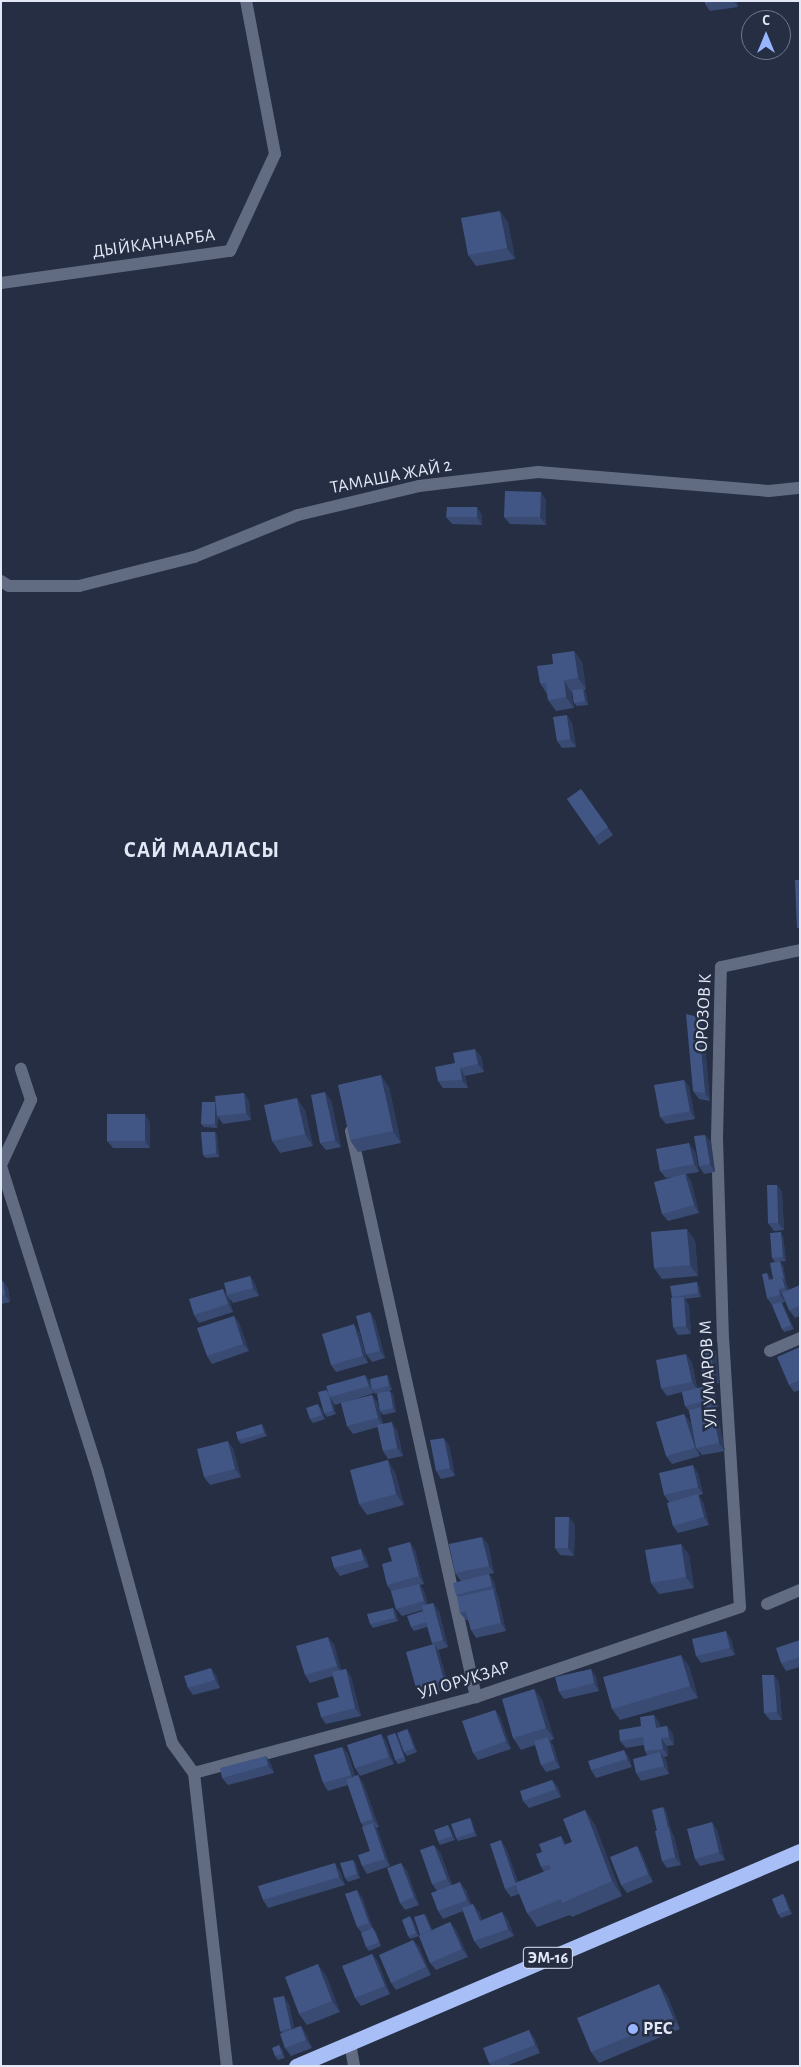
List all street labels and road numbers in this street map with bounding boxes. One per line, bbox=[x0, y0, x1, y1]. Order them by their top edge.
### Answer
street label: ДЫЙКАНЧАРБА bbox=[91, 225, 217, 263]
street label: ТАМАША ЖАЙ 2 bbox=[329, 455, 453, 499]
street label: ОРОЗОВ К bbox=[691, 973, 717, 1053]
street label: УЛ УМАРОВ М bbox=[695, 1319, 723, 1429]
street label: УЛ ОРУКЗАР bbox=[415, 1657, 513, 1705]
road number: ЭМ-16 bbox=[522, 1945, 574, 1972]

